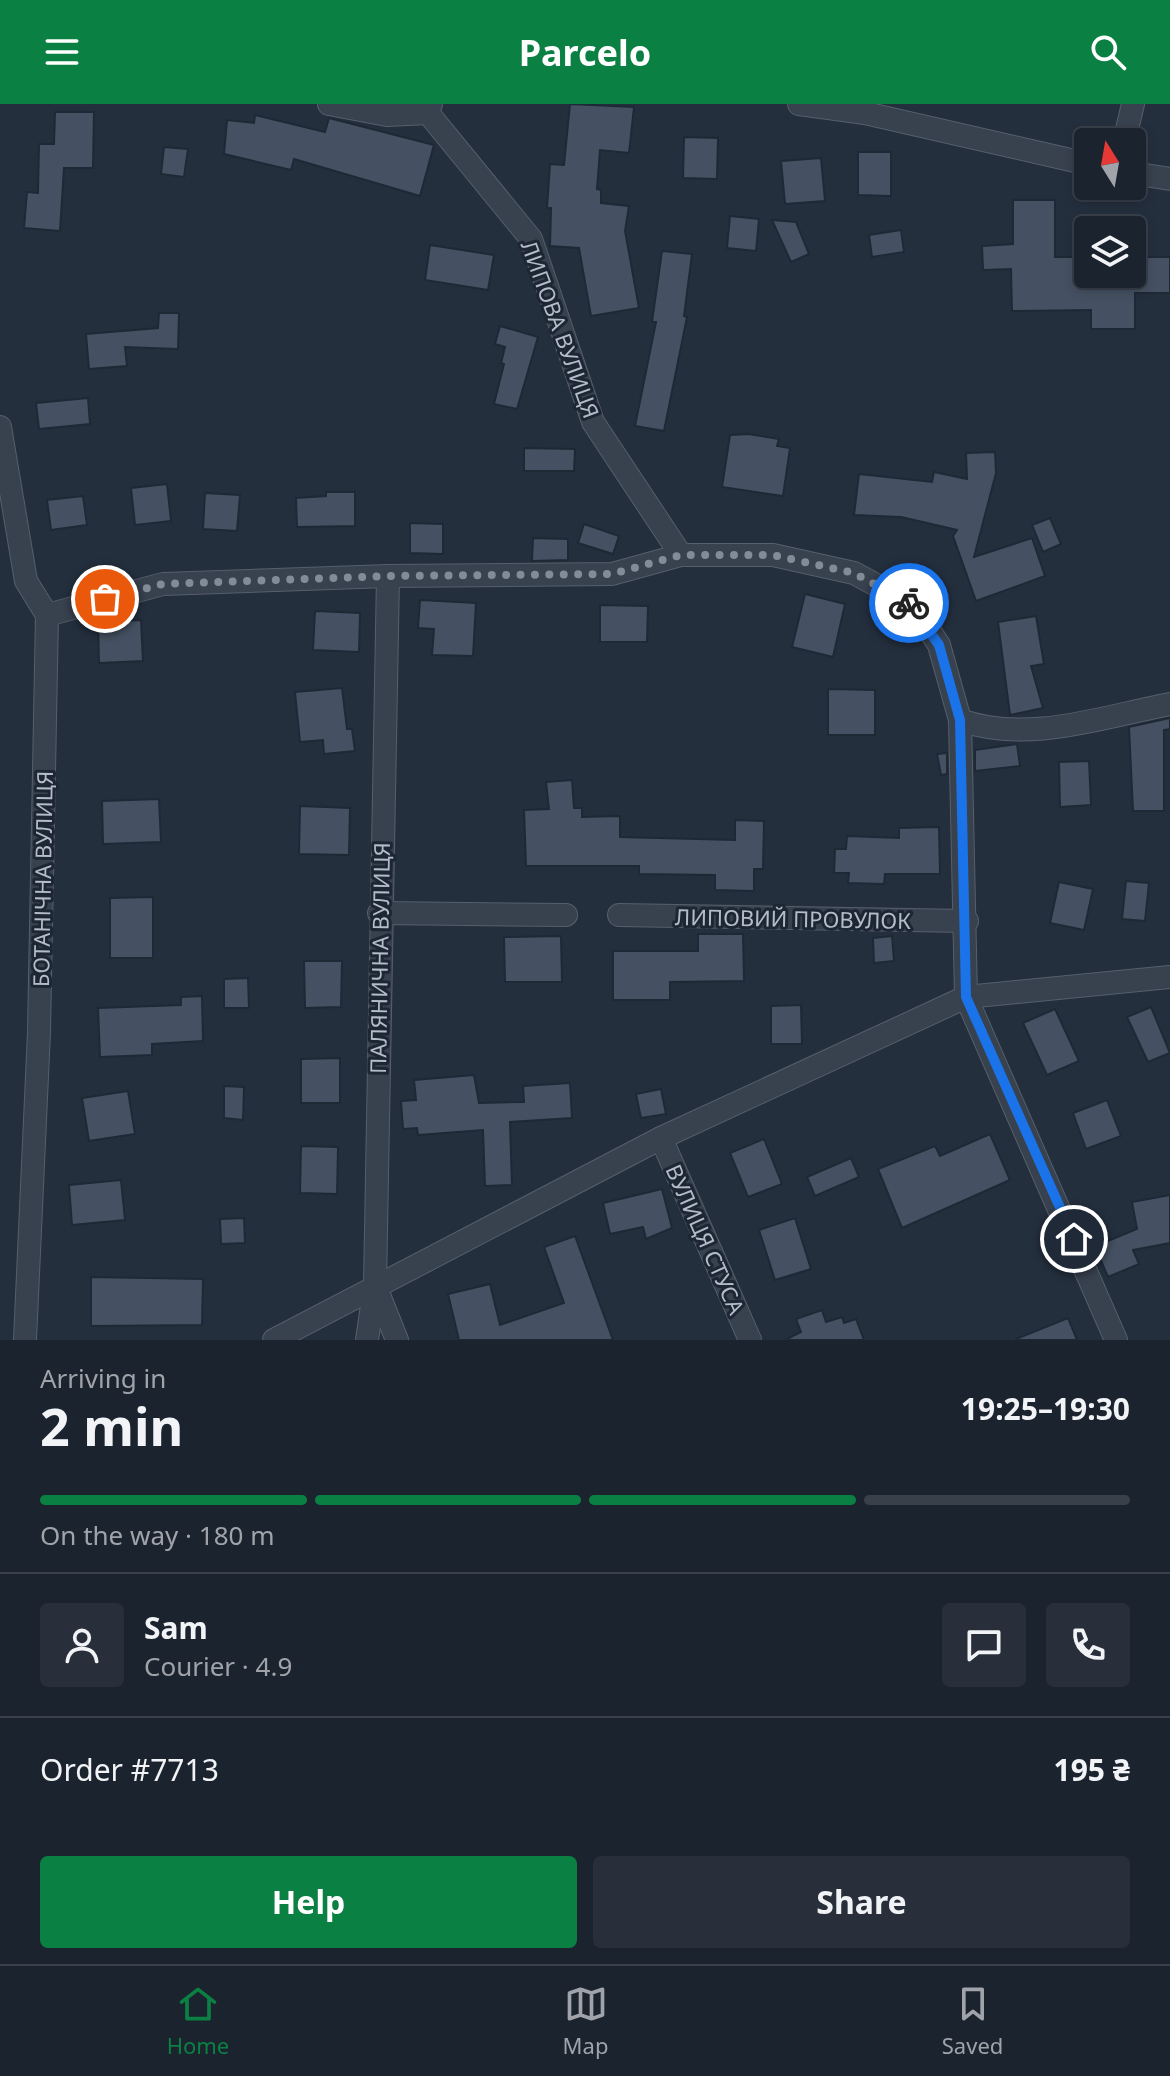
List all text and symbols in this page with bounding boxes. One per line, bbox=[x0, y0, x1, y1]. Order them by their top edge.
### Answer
text: Parcelo bbox=[519, 28, 651, 77]
icon: menu bbox=[40, 30, 84, 74]
icon: search bbox=[1086, 30, 1130, 74]
north arrow bbox=[1074, 128, 1146, 200]
map controls bbox=[1074, 128, 1146, 288]
button: layers bbox=[1074, 216, 1146, 288]
street label: ЛИПОВА ВУЛИЦЯ bbox=[515, 236, 607, 422]
courier bbox=[869, 563, 949, 643]
pin bbox=[71, 565, 139, 633]
icon: bag bbox=[83, 577, 127, 621]
icon: bike bbox=[887, 581, 931, 625]
street label: БОТАНІЧНА ВУЛИЦЯ bbox=[25, 771, 59, 987]
street label: ПАЛЯНИЧНА ВУЛИЦЯ bbox=[362, 842, 396, 1074]
street label: ЛИПОВИЙ ПРОВУЛОК bbox=[675, 901, 912, 935]
street label: ВУЛИЦЯ СТУСА bbox=[660, 1159, 753, 1320]
pin bbox=[1040, 1205, 1108, 1273]
icon: home bbox=[1052, 1217, 1096, 1261]
text: Arriving in bbox=[40, 1360, 166, 1396]
text: 19:25–19:30 bbox=[961, 1388, 1130, 1429]
text: 2 min bbox=[40, 1390, 183, 1461]
text: On the way · 180 m bbox=[40, 1517, 274, 1553]
button: person bbox=[40, 1603, 124, 1687]
button: chat bbox=[942, 1603, 1026, 1687]
button: phone bbox=[1046, 1603, 1130, 1687]
text: Sam bbox=[144, 1607, 208, 1648]
text: Courier · 4.9 bbox=[144, 1648, 292, 1684]
text: Order #7713 bbox=[40, 1749, 219, 1790]
text: 195 ₴ bbox=[1054, 1749, 1130, 1790]
button: Help bbox=[40, 1856, 577, 1948]
button: Share bbox=[593, 1856, 1130, 1948]
tab: Home bbox=[167, 1982, 229, 2060]
tab: Map bbox=[563, 1982, 608, 2060]
tab: Saved bbox=[942, 1982, 1003, 2060]

